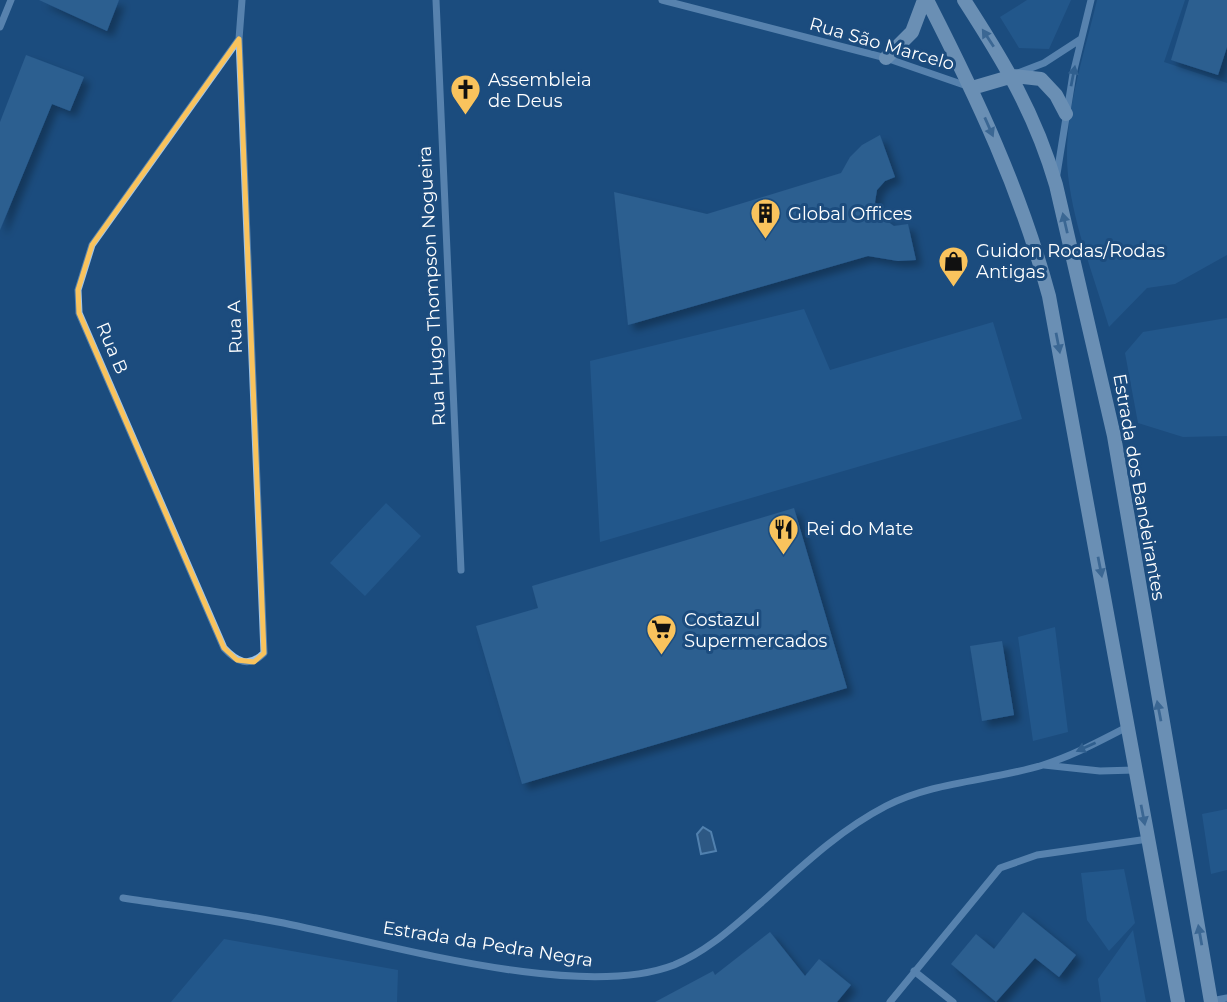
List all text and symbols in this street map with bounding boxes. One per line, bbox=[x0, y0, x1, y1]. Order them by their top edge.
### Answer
street label: Rua São Marcelo bbox=[807, 13, 957, 75]
one-way arrow bbox=[982, 28, 995, 48]
one-way arrow bbox=[1067, 65, 1078, 87]
place label: Assembleia de Deus bbox=[488, 69, 592, 112]
church icon: Assembleia de Deus bbox=[448, 73, 482, 117]
one-way arrow bbox=[983, 117, 995, 137]
street label: Rua Hugo Thompson Nogueira bbox=[414, 145, 450, 427]
building icon: Global Offices bbox=[748, 197, 782, 241]
place label: Global Offices bbox=[788, 203, 912, 225]
one-way arrow bbox=[1059, 212, 1070, 234]
place label: Guidon Rodas/Rodas Antigas bbox=[976, 240, 1165, 283]
shop icon: Guidon Rodas/Rodas Antigas bbox=[936, 244, 970, 288]
street label: Rua A bbox=[223, 300, 247, 354]
street label: Rua B bbox=[91, 319, 133, 377]
one-way arrow bbox=[1052, 332, 1063, 354]
street label: Estrada dos Bandeirantes bbox=[1108, 372, 1170, 602]
restaurant icon: Rei do Mate bbox=[766, 512, 800, 556]
place label: Rei do Mate bbox=[806, 518, 913, 540]
one-way arrow bbox=[1095, 556, 1106, 578]
place label: Costazul Supermercados bbox=[684, 609, 828, 652]
supermarket icon: Costazul Supermercados bbox=[644, 613, 678, 657]
one-way arrow bbox=[1154, 700, 1165, 722]
one-way arrow bbox=[1076, 741, 1096, 753]
one-way arrow bbox=[1138, 804, 1149, 826]
street label: Estrada da Pedra Negra bbox=[381, 916, 595, 972]
one-way arrow bbox=[1194, 924, 1205, 946]

